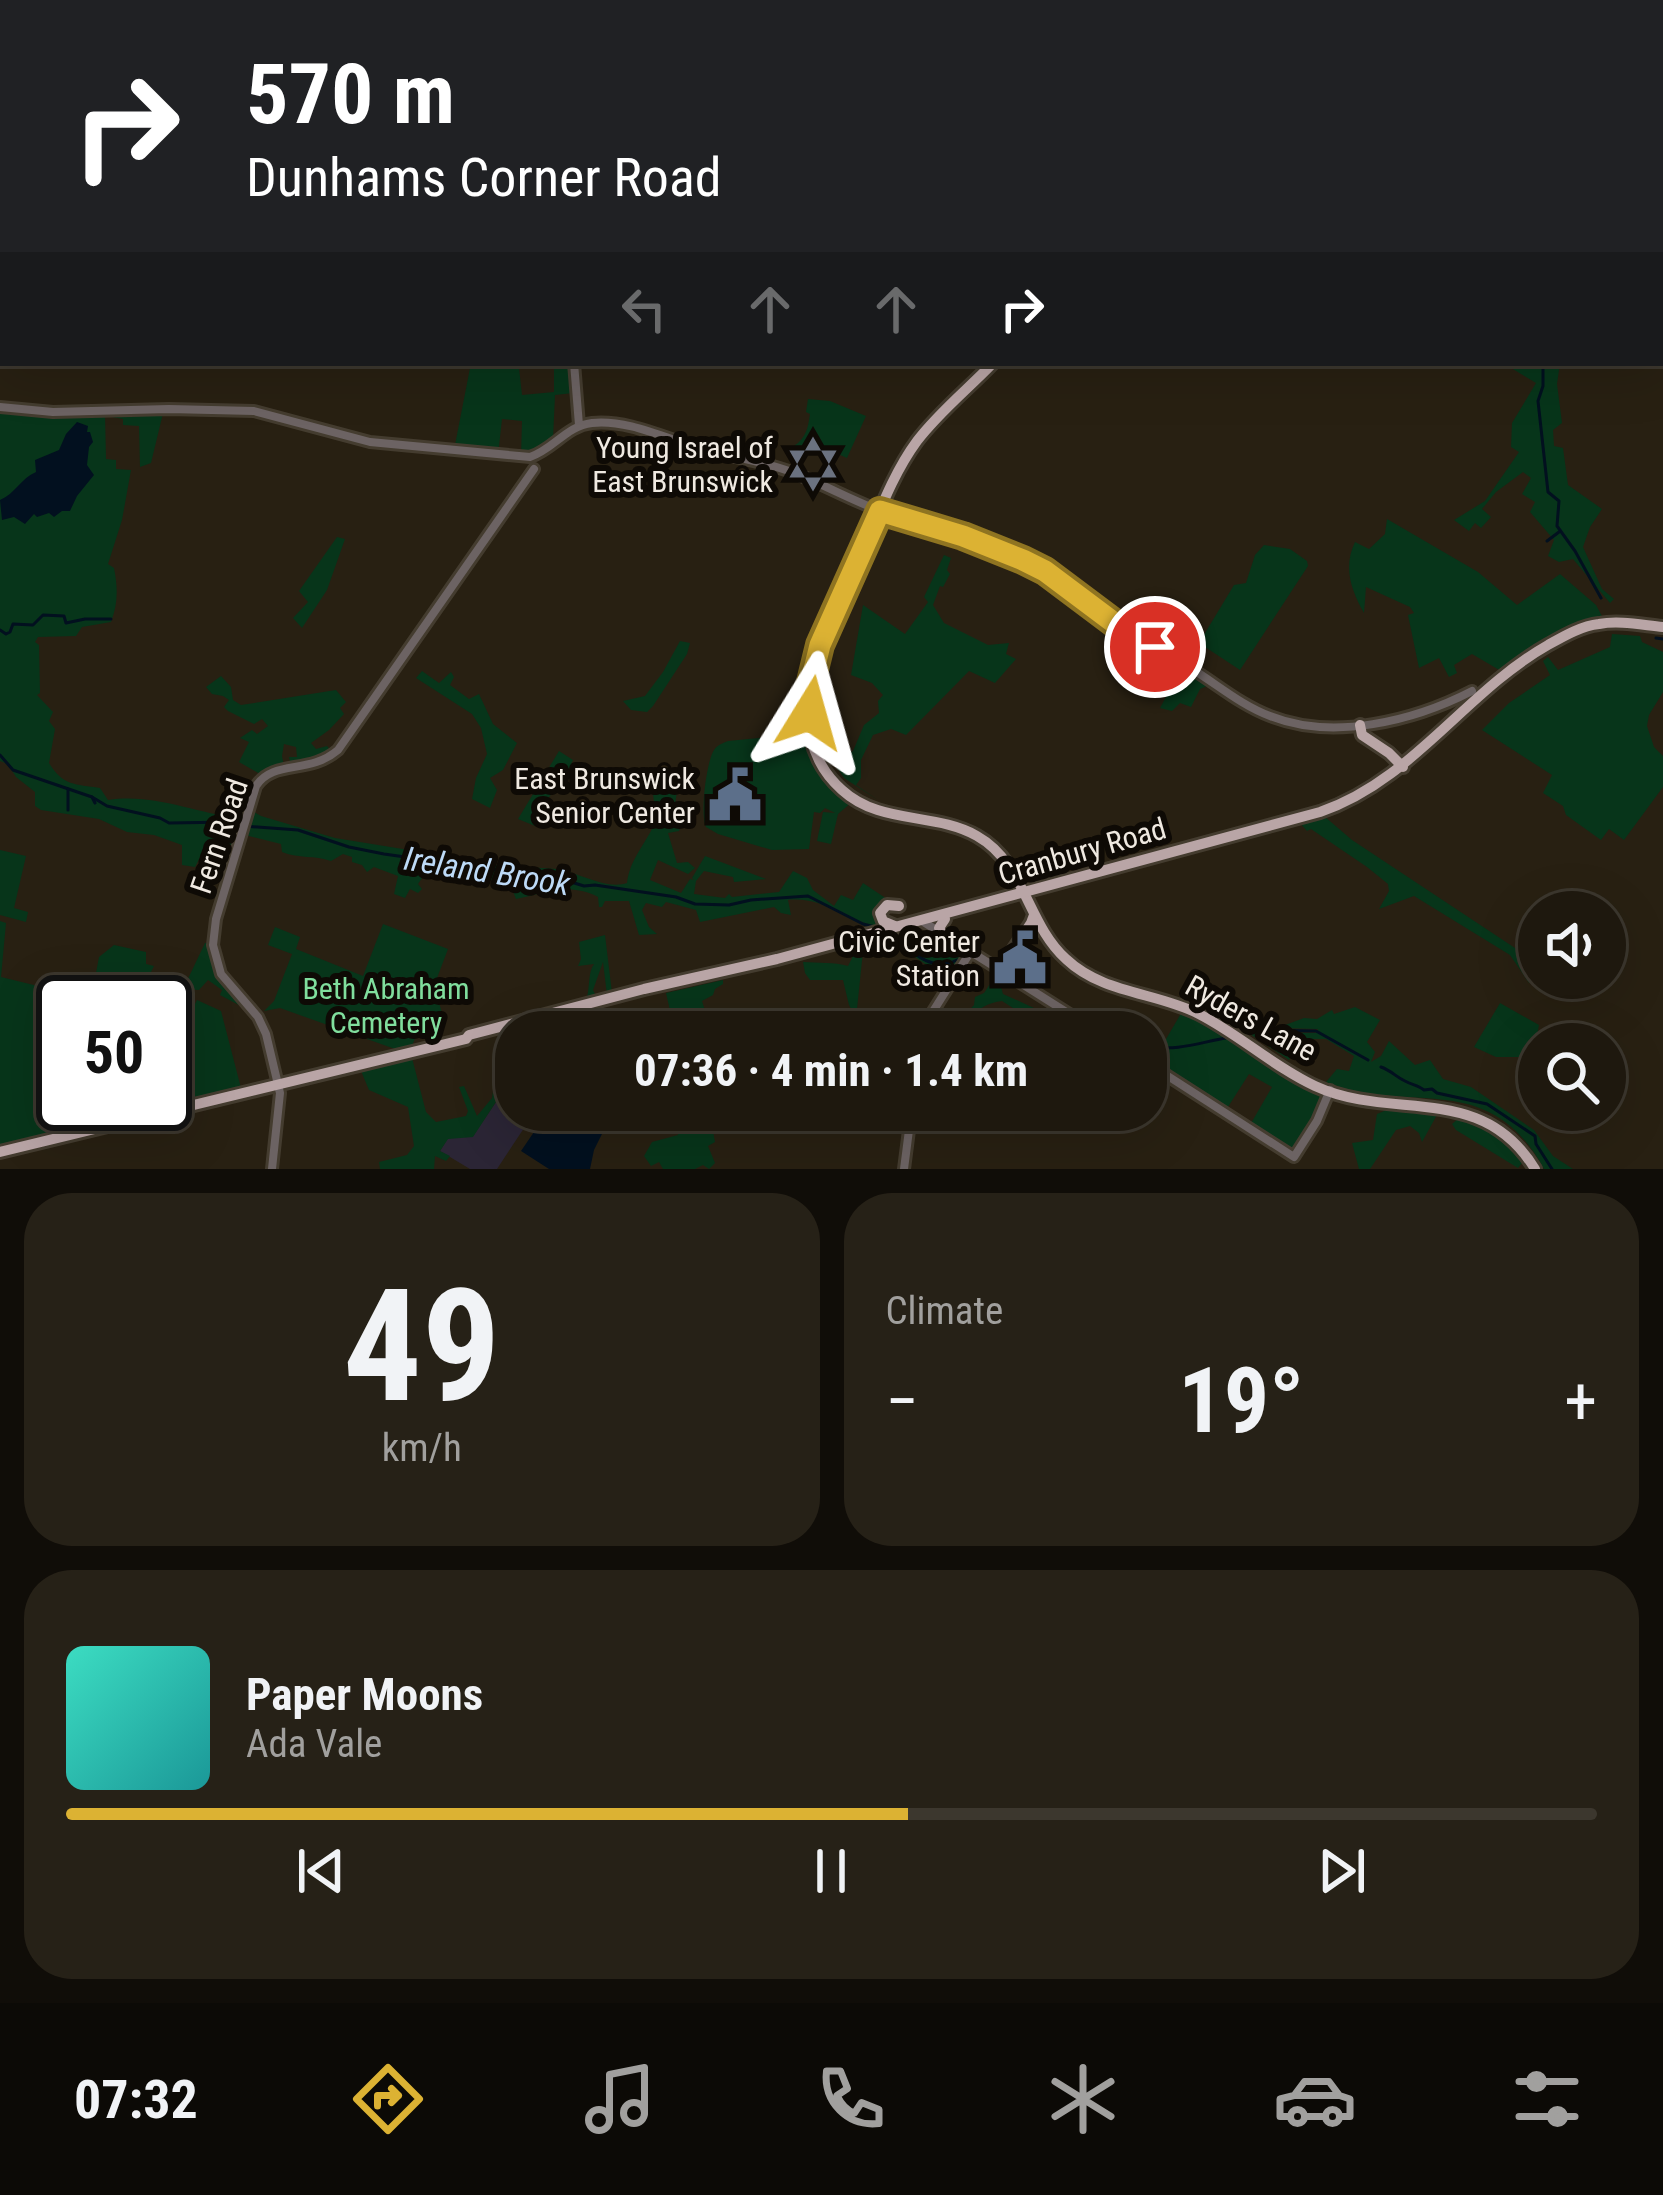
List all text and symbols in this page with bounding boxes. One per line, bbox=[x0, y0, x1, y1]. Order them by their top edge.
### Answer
text: 570 m bbox=[246, 45, 455, 144]
icon: right bbox=[48, 48, 204, 204]
text: Dunhams Corner Road bbox=[246, 146, 722, 209]
icon: left bbox=[611, 276, 677, 342]
icon: ahead bbox=[737, 276, 803, 342]
icon: ahead bbox=[863, 276, 929, 342]
icon: right bbox=[989, 276, 1055, 342]
place label: Young Israel of East Brunswick bbox=[592, 430, 774, 499]
synagogue icon: Young Israel of East Brunswick bbox=[784, 435, 842, 493]
pin bbox=[1104, 596, 1206, 698]
icon: arrive bbox=[1122, 614, 1188, 680]
position arrow bbox=[747, 650, 873, 776]
place label: East Brunswick Senior Center bbox=[514, 761, 695, 830]
public building icon: East Brunswick Senior Center bbox=[706, 766, 764, 824]
street label: Fern Road bbox=[183, 774, 255, 898]
street label: Cranbury Road bbox=[994, 810, 1170, 892]
water label: Ireland Brook bbox=[401, 839, 573, 903]
map controls bbox=[1518, 891, 1626, 1131]
button: sound bbox=[1518, 891, 1626, 999]
place label: Civic Center Station bbox=[838, 924, 980, 993]
public building icon: Civic Center Station bbox=[991, 929, 1049, 987]
street label: Ryders Lane bbox=[1179, 968, 1323, 1068]
park label: Beth Abraham Cemetery bbox=[302, 971, 470, 1040]
speed limit sign: 50 bbox=[36, 975, 192, 1131]
button: search bbox=[1518, 1023, 1626, 1131]
text: 07:36 · 4 min · 1.4 km bbox=[634, 1044, 1028, 1097]
text: 49 bbox=[343, 1255, 501, 1438]
text: Climate bbox=[886, 1288, 1003, 1334]
text: 19° bbox=[1178, 1349, 1304, 1454]
text: − bbox=[886, 1363, 919, 1440]
text: + bbox=[1564, 1363, 1597, 1440]
text: km/h bbox=[382, 1425, 462, 1471]
text: Paper Moons bbox=[246, 1668, 483, 1721]
text: Ada Vale bbox=[246, 1721, 382, 1767]
icon: previous bbox=[288, 1838, 354, 1904]
icon: pause bbox=[798, 1838, 864, 1904]
icon: next bbox=[1309, 1838, 1375, 1904]
icon: directions bbox=[346, 2057, 430, 2141]
icon: music bbox=[578, 2057, 662, 2141]
icon: phone bbox=[809, 2057, 893, 2141]
icon: climate bbox=[1041, 2057, 1125, 2141]
icon: car bbox=[1273, 2057, 1357, 2141]
icon: filters bbox=[1505, 2057, 1589, 2141]
text: 07:32 bbox=[74, 2068, 198, 2131]

